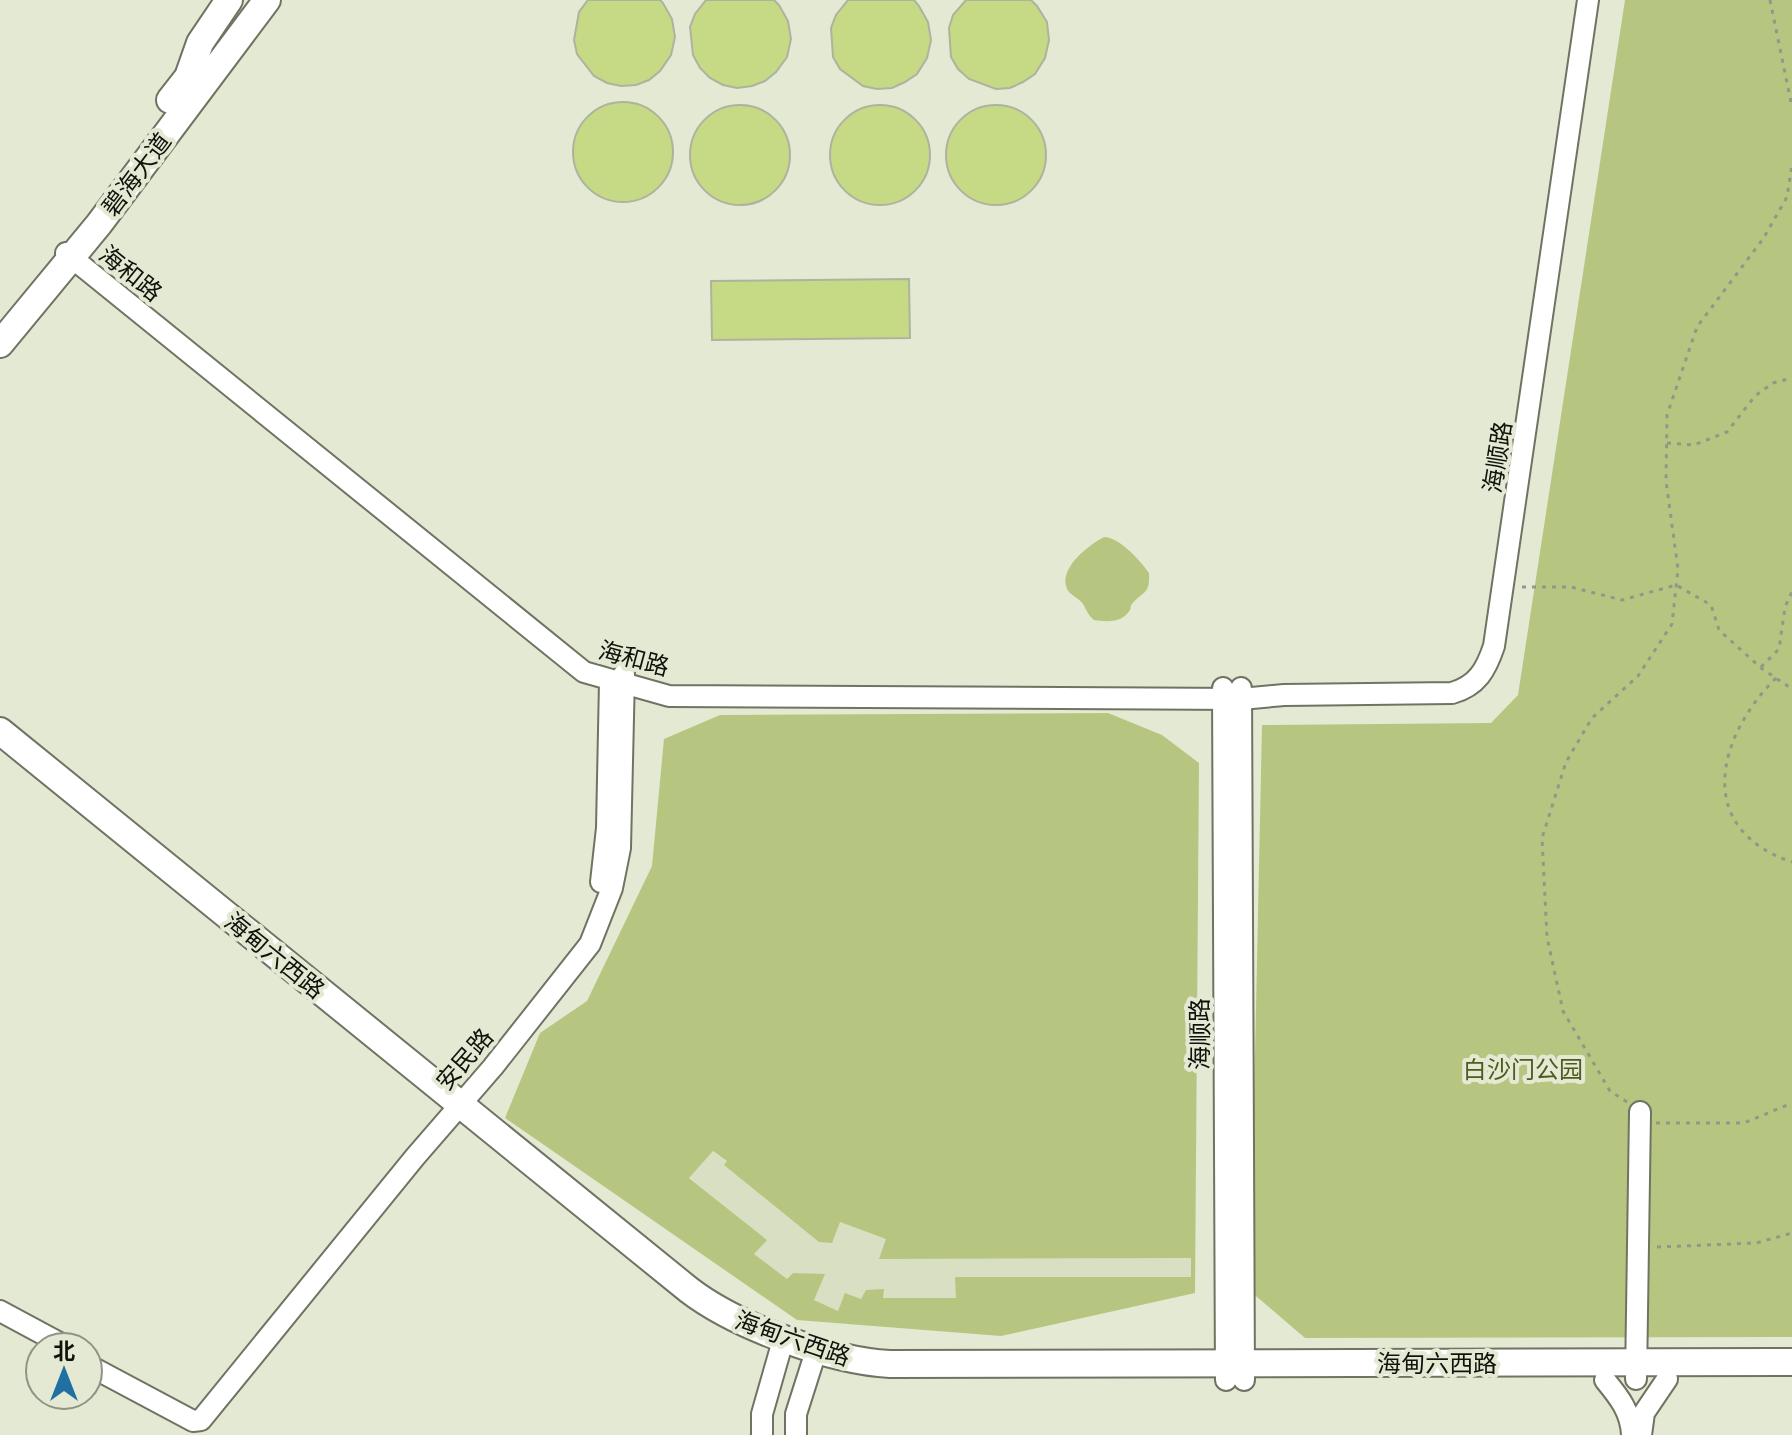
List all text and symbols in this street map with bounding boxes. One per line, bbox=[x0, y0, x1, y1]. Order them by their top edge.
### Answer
street label: 碧海大道 bbox=[94, 126, 178, 222]
street label: 海和路 bbox=[93, 238, 169, 308]
street label: 海顺路 bbox=[1476, 419, 1518, 495]
street label: 海和路 bbox=[595, 633, 673, 683]
street label: 海甸六西路 bbox=[218, 905, 332, 1005]
street label: 海顺路 bbox=[1183, 998, 1215, 1070]
street label: 安民路 bbox=[428, 1021, 500, 1097]
park label: 白沙门公园 bbox=[1463, 1053, 1583, 1085]
street label: 海甸六西路 bbox=[731, 1303, 855, 1373]
north arrow bbox=[24, 1331, 104, 1411]
text: 北 bbox=[53, 1336, 75, 1365]
street label: 海甸六西路 bbox=[1377, 1347, 1497, 1379]

